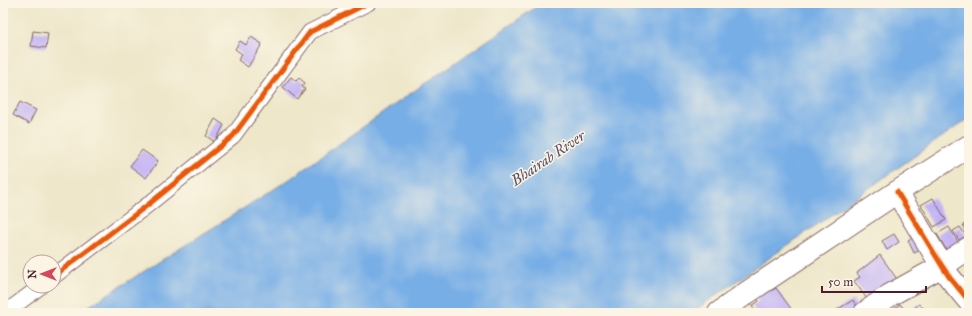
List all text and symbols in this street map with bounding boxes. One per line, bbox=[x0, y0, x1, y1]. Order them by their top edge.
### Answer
water label: Bhairab River bbox=[507, 126, 589, 190]
north arrow bbox=[22, 254, 62, 294]
scale bar bbox=[822, 268, 926, 294]
text: N bbox=[26, 269, 39, 279]
text: 50 m bbox=[828, 275, 853, 289]

